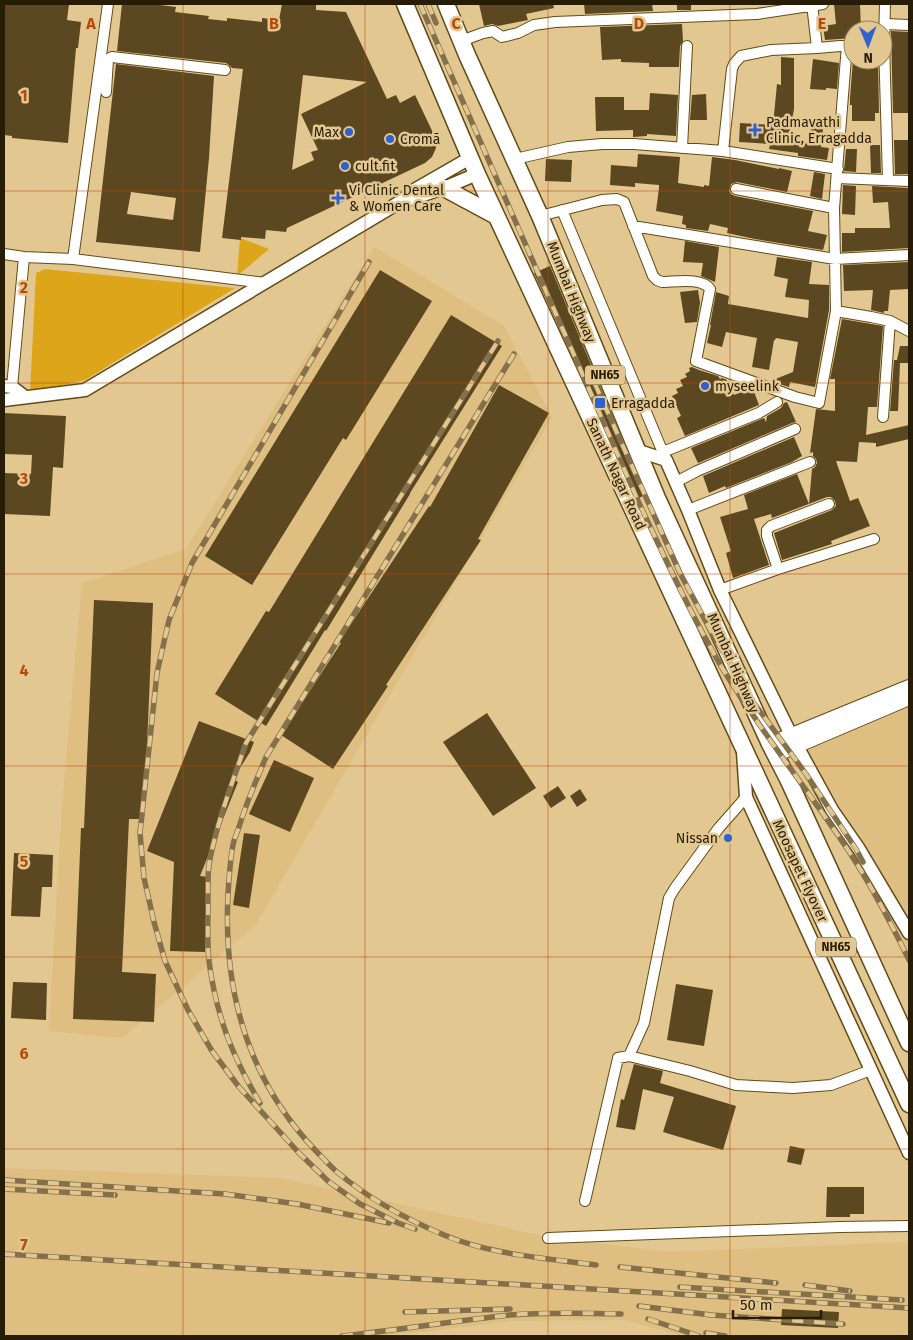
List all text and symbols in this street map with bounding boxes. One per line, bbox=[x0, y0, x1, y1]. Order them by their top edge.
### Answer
text: A bbox=[85, 14, 96, 33]
text: B bbox=[269, 14, 279, 33]
text: C bbox=[451, 14, 461, 33]
text: D bbox=[634, 14, 644, 33]
text: E bbox=[818, 14, 826, 33]
north arrow bbox=[843, 20, 893, 70]
text: N bbox=[863, 49, 873, 66]
text: 1 bbox=[20, 86, 28, 105]
place label: Padmavathi Clinic, Erragadda bbox=[766, 114, 872, 147]
marker: Padmavathi Clinic, Erragadda bbox=[748, 123, 762, 137]
place label: Max bbox=[314, 124, 339, 141]
marker: Max bbox=[343, 126, 355, 138]
place label: Cromā bbox=[400, 131, 440, 148]
marker: Cromā bbox=[384, 133, 396, 145]
place label: cult.fit bbox=[355, 158, 396, 175]
marker: cult.fit bbox=[339, 160, 351, 172]
place label: Vi Clinic Dental & Women Care bbox=[349, 182, 444, 215]
marker: Vi Clinic Dental & Women Care bbox=[331, 191, 345, 205]
street label: Mumbai Highway bbox=[543, 239, 599, 345]
text: 2 bbox=[20, 278, 28, 297]
road number: NH65 bbox=[585, 366, 625, 384]
place label: myseelink bbox=[715, 378, 780, 395]
marker: myseelink bbox=[699, 380, 711, 392]
place label: Erragadda bbox=[611, 395, 675, 412]
marker: Erragadda bbox=[593, 396, 607, 410]
street label: Sanath Nagar Road bbox=[583, 416, 649, 532]
text: 3 bbox=[19, 469, 28, 488]
street label: Mumbai Highway bbox=[703, 610, 763, 716]
text: 4 bbox=[19, 661, 29, 680]
street label: Moosapet Flyover bbox=[769, 817, 832, 926]
place label: Nissan bbox=[676, 830, 718, 847]
marker: Nissan bbox=[722, 832, 734, 844]
text: 5 bbox=[20, 852, 29, 871]
road number: NH65 bbox=[816, 938, 856, 956]
text: 6 bbox=[19, 1044, 29, 1063]
text: 7 bbox=[20, 1235, 28, 1254]
scale bar bbox=[733, 1288, 820, 1320]
text: 50 m bbox=[740, 1296, 773, 1314]

